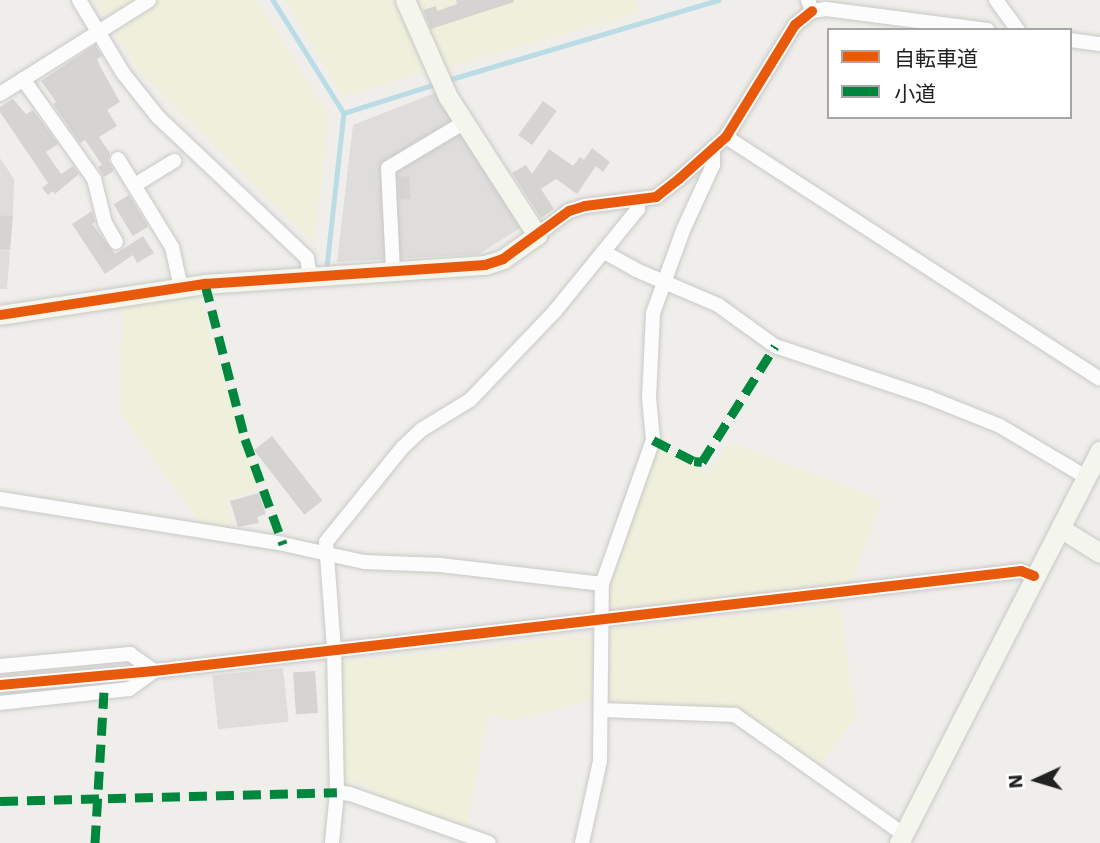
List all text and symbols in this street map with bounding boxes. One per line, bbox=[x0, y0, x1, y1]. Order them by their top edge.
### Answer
legend bbox=[827, 28, 1072, 119]
text: 自転車道 bbox=[894, 46, 978, 71]
text: 小道 bbox=[894, 81, 936, 106]
north arrow bbox=[1002, 745, 1072, 815]
text: N bbox=[1004, 774, 1028, 789]

